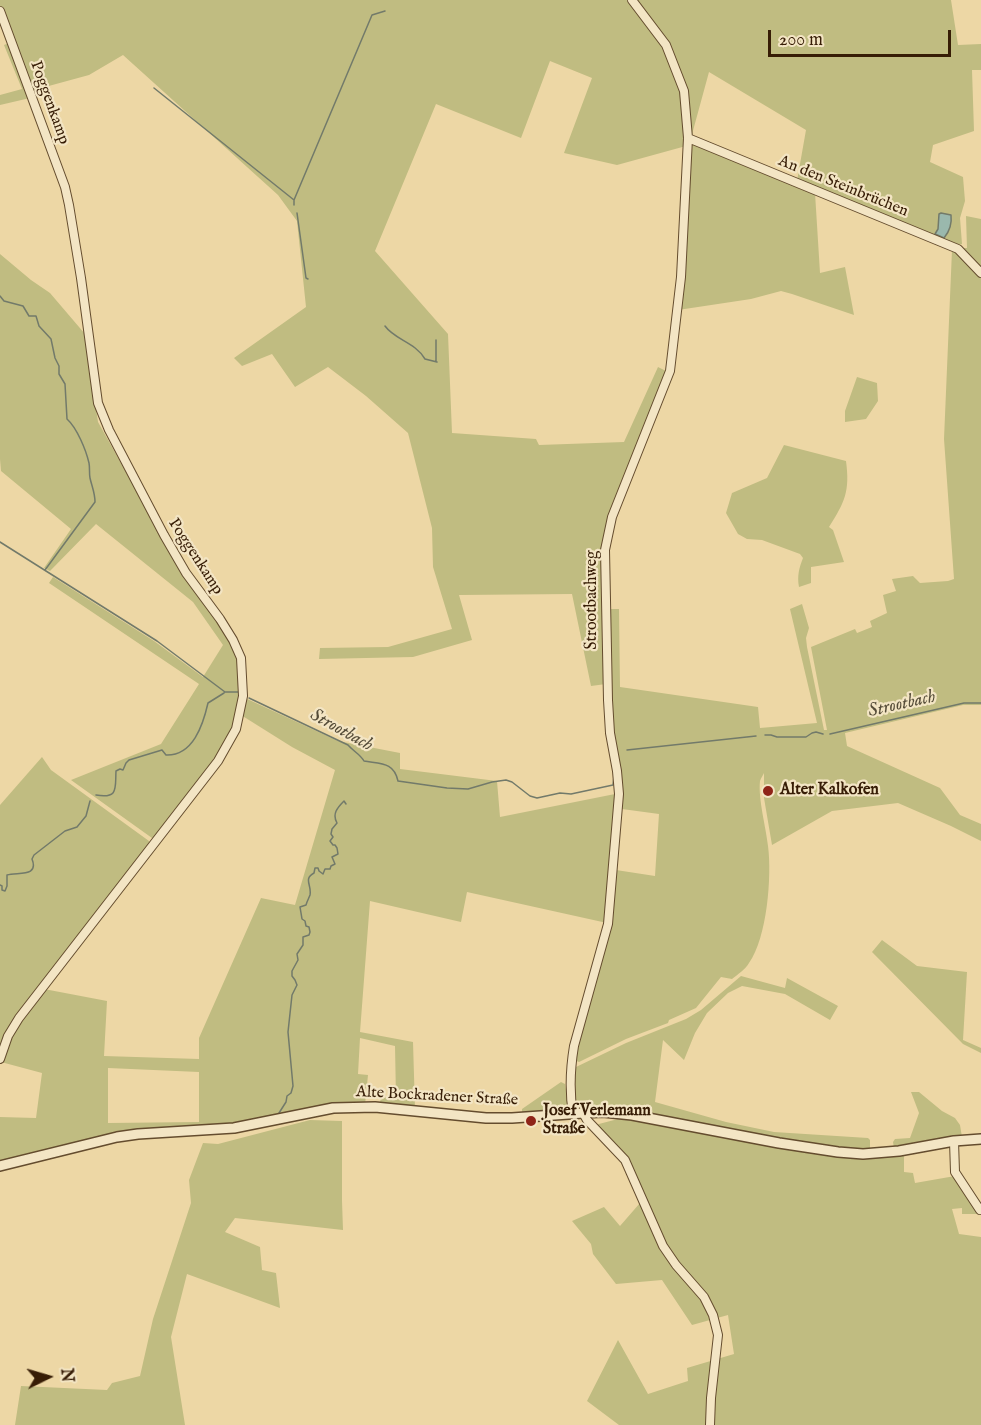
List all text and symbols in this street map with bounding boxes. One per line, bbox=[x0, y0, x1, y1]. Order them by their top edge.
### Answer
scale bar bbox=[771, 18, 954, 56]
text: 200 m bbox=[779, 29, 823, 52]
street label: Poggenkamp bbox=[25, 59, 73, 147]
street label: An den Steinbrüchen bbox=[775, 152, 911, 222]
street label: Poggenkamp bbox=[163, 515, 227, 599]
street label: Strootbachweg bbox=[583, 550, 603, 650]
water label: Strootbach bbox=[866, 687, 938, 723]
water label: Strootbach bbox=[306, 705, 376, 757]
place label: Alter Kalkofen bbox=[780, 781, 879, 801]
marker: Alter Kalkofen bbox=[761, 784, 775, 798]
street label: Alte Bockradener Straße bbox=[356, 1083, 518, 1111]
place label: Josef Verlemann Straße bbox=[543, 1102, 651, 1140]
marker: Josef Verlemann Straße bbox=[524, 1114, 538, 1128]
north arrow bbox=[18, 1347, 78, 1407]
text: N bbox=[55, 1368, 76, 1383]

